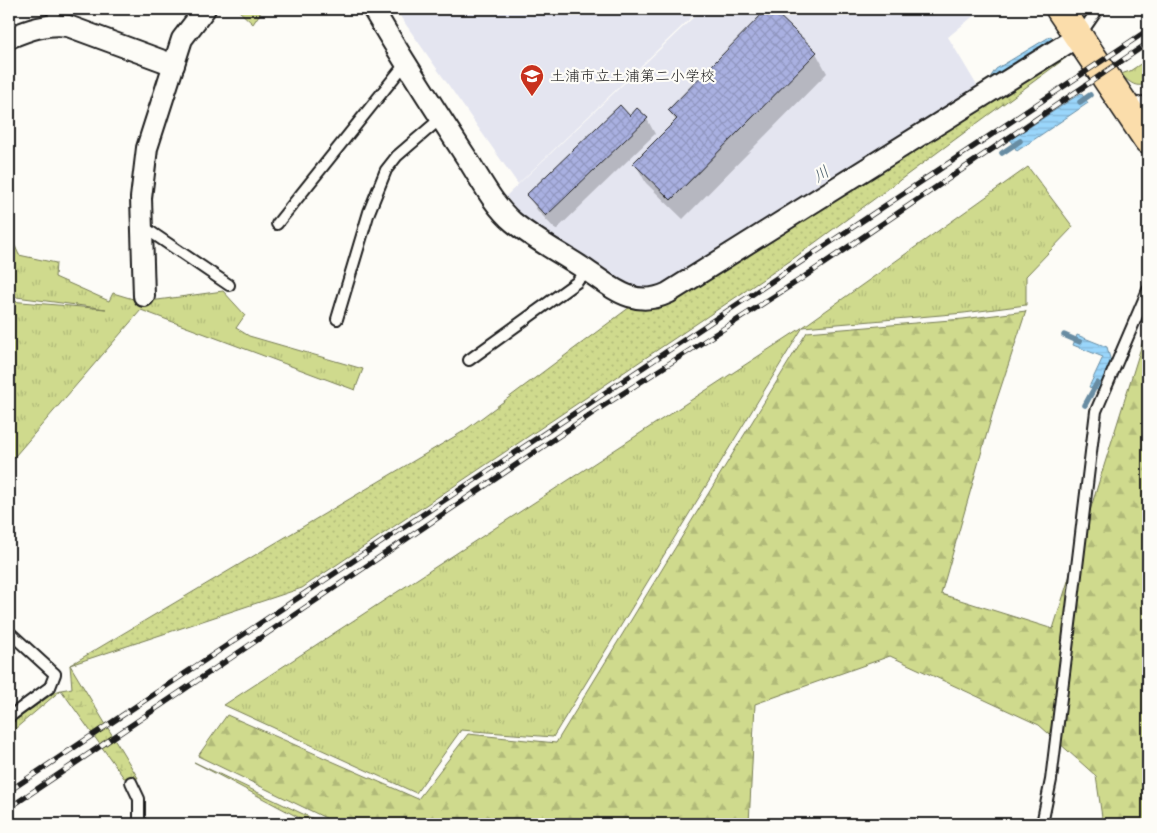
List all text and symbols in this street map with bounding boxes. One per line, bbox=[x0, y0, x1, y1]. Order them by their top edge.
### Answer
school or university icon: 土浦市立土浦第二小学校 bbox=[519, 63, 545, 97]
place label: 土浦市立土浦第二小学校 bbox=[550, 66, 715, 86]
water label: 川 bbox=[809, 161, 833, 187]

